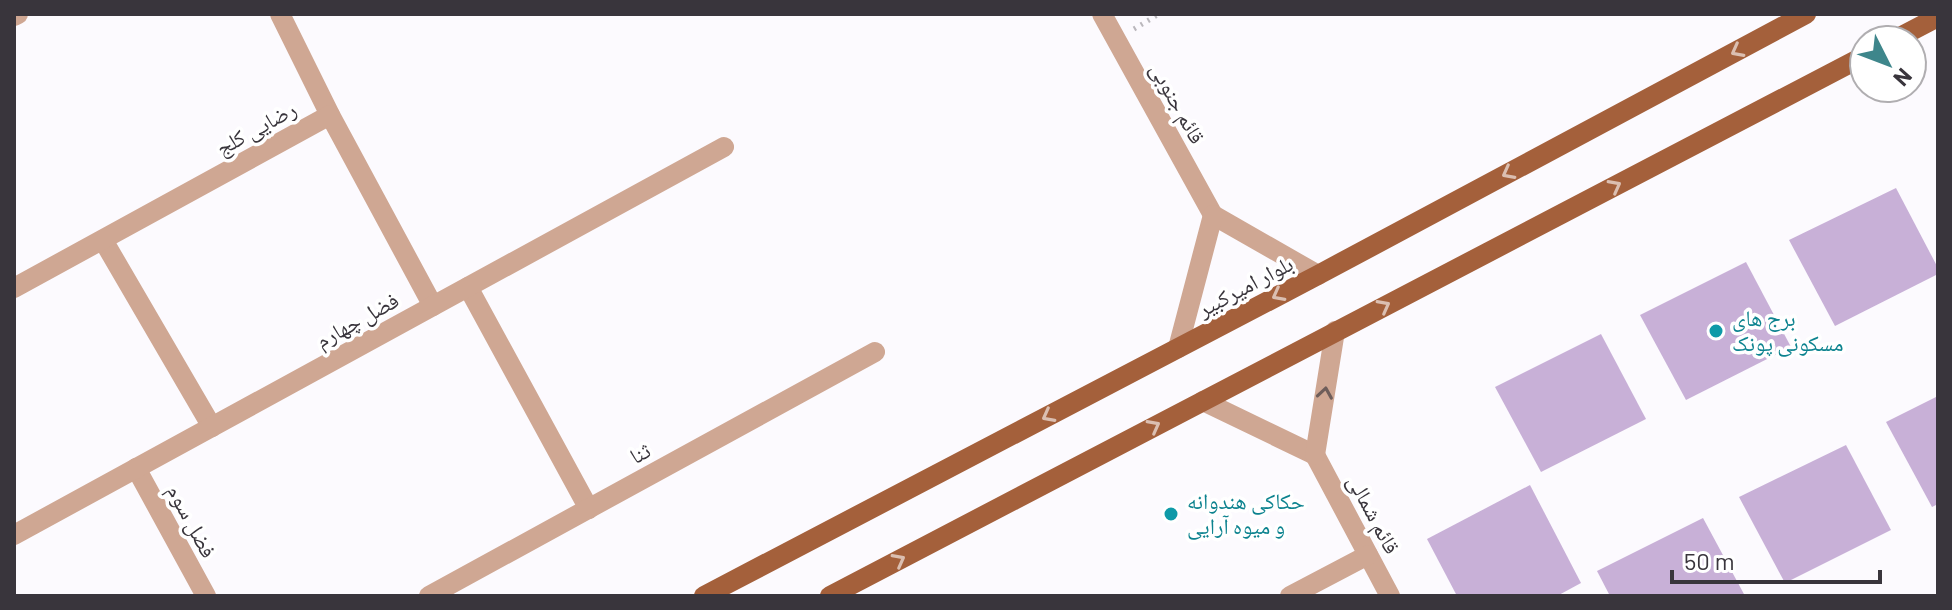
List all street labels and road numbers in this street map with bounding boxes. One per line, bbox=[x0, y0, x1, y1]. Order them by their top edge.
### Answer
street label: قائم جنوبی bbox=[1143, 57, 1212, 149]
street label: رضایی کلج bbox=[211, 95, 301, 161]
street label: بلوار امیرکبیر bbox=[1191, 249, 1297, 322]
street label: فضل چهارم bbox=[310, 286, 404, 355]
street label: ثنا bbox=[625, 436, 654, 468]
street label: قائم شمالی bbox=[1341, 470, 1406, 559]
street label: فضل سوم bbox=[160, 479, 223, 563]

